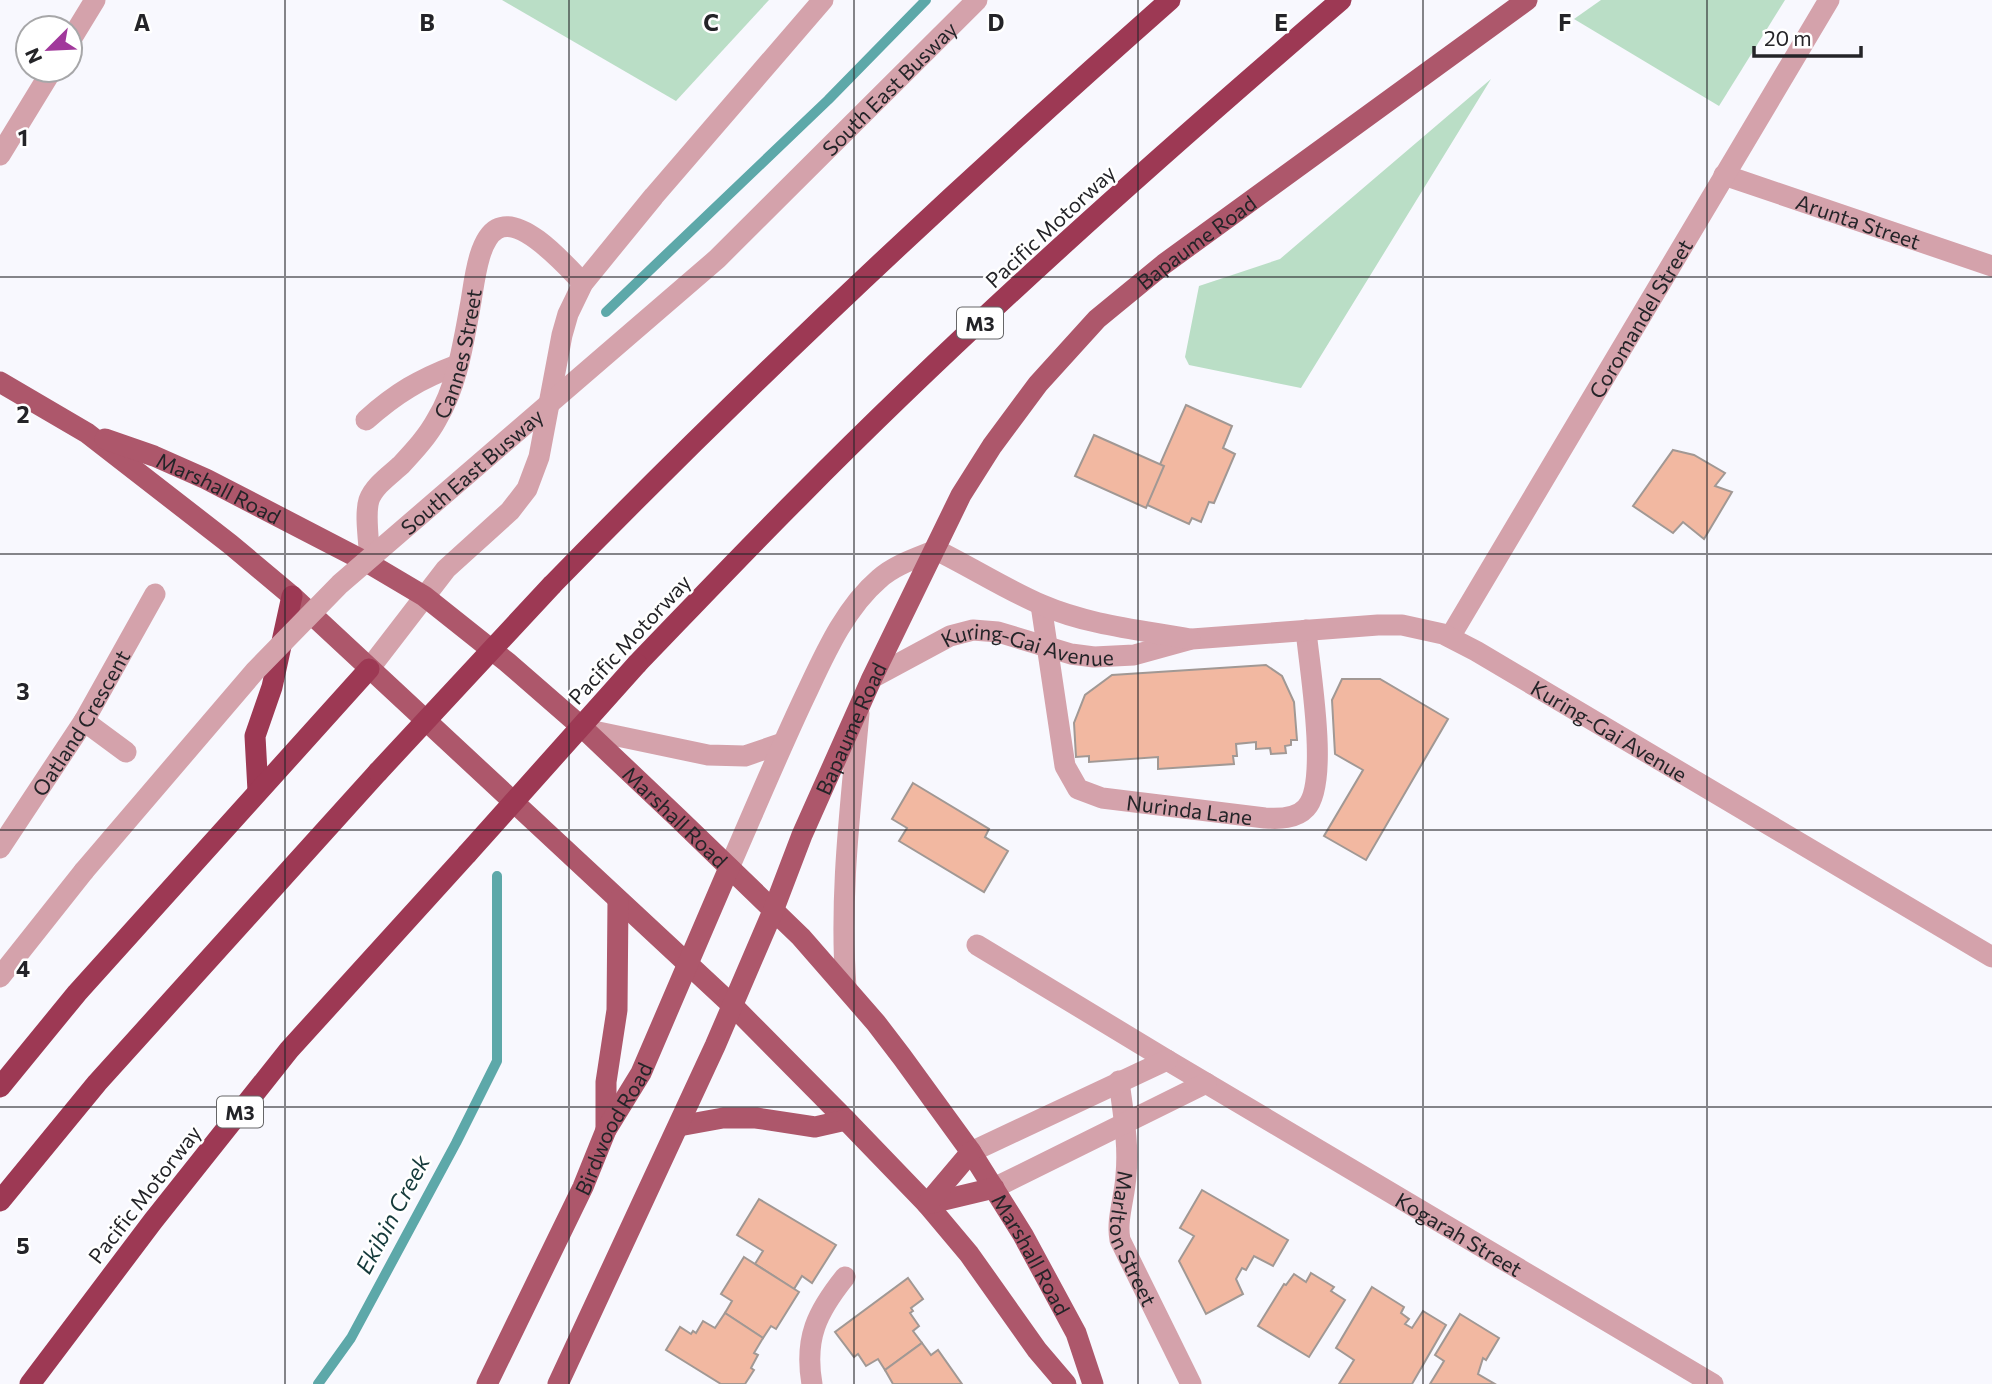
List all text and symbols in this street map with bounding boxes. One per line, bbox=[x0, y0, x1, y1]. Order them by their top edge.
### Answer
text: A bbox=[134, 8, 151, 36]
text: B bbox=[419, 8, 435, 36]
text: C bbox=[703, 8, 719, 36]
text: D bbox=[988, 8, 1005, 36]
text: E bbox=[1274, 8, 1288, 36]
text: F bbox=[1558, 8, 1572, 36]
north arrow bbox=[14, 14, 84, 84]
scale bar bbox=[1754, 14, 1861, 58]
street label: South East Busway bbox=[816, 15, 961, 160]
text: 20 m bbox=[1764, 25, 1812, 50]
text: N bbox=[20, 45, 46, 67]
text: 1 bbox=[18, 123, 28, 151]
street label: Pacific Motorway bbox=[980, 159, 1120, 292]
street label: Arunta Street bbox=[1793, 188, 1924, 253]
street label: Bapaume Road bbox=[1131, 189, 1260, 294]
street label: Coromandel Street bbox=[1583, 234, 1697, 402]
street label: Cannes Street bbox=[427, 287, 485, 423]
road number: M3 bbox=[957, 308, 1003, 338]
text: 2 bbox=[16, 400, 30, 428]
street label: South East Busway bbox=[395, 403, 548, 539]
street label: Marshall Road bbox=[153, 446, 285, 528]
street label: Pacific Motorway bbox=[563, 569, 696, 709]
street label: Kuring-Gai Avenue bbox=[936, 618, 1114, 670]
street label: Oatland Crescent bbox=[26, 645, 134, 800]
street label: Bapaume Road bbox=[809, 658, 890, 798]
street label: Kuring-Gai Avenue bbox=[1527, 674, 1692, 786]
text: 3 bbox=[16, 677, 30, 705]
street label: Marshall Road bbox=[618, 761, 733, 872]
street label: Nurinda Lane bbox=[1125, 789, 1254, 829]
text: 4 bbox=[16, 954, 30, 982]
street label: Birdwood Road bbox=[569, 1058, 657, 1199]
road number: M3 bbox=[217, 1096, 263, 1128]
street label: Pacific Motorway bbox=[82, 1120, 206, 1268]
water label: Ekibin Creek bbox=[349, 1149, 435, 1278]
street label: Marlton Street bbox=[1106, 1170, 1163, 1310]
street label: Kogarah Street bbox=[1392, 1186, 1527, 1281]
street label: Marshall Road bbox=[988, 1189, 1076, 1319]
text: 5 bbox=[16, 1231, 30, 1259]

